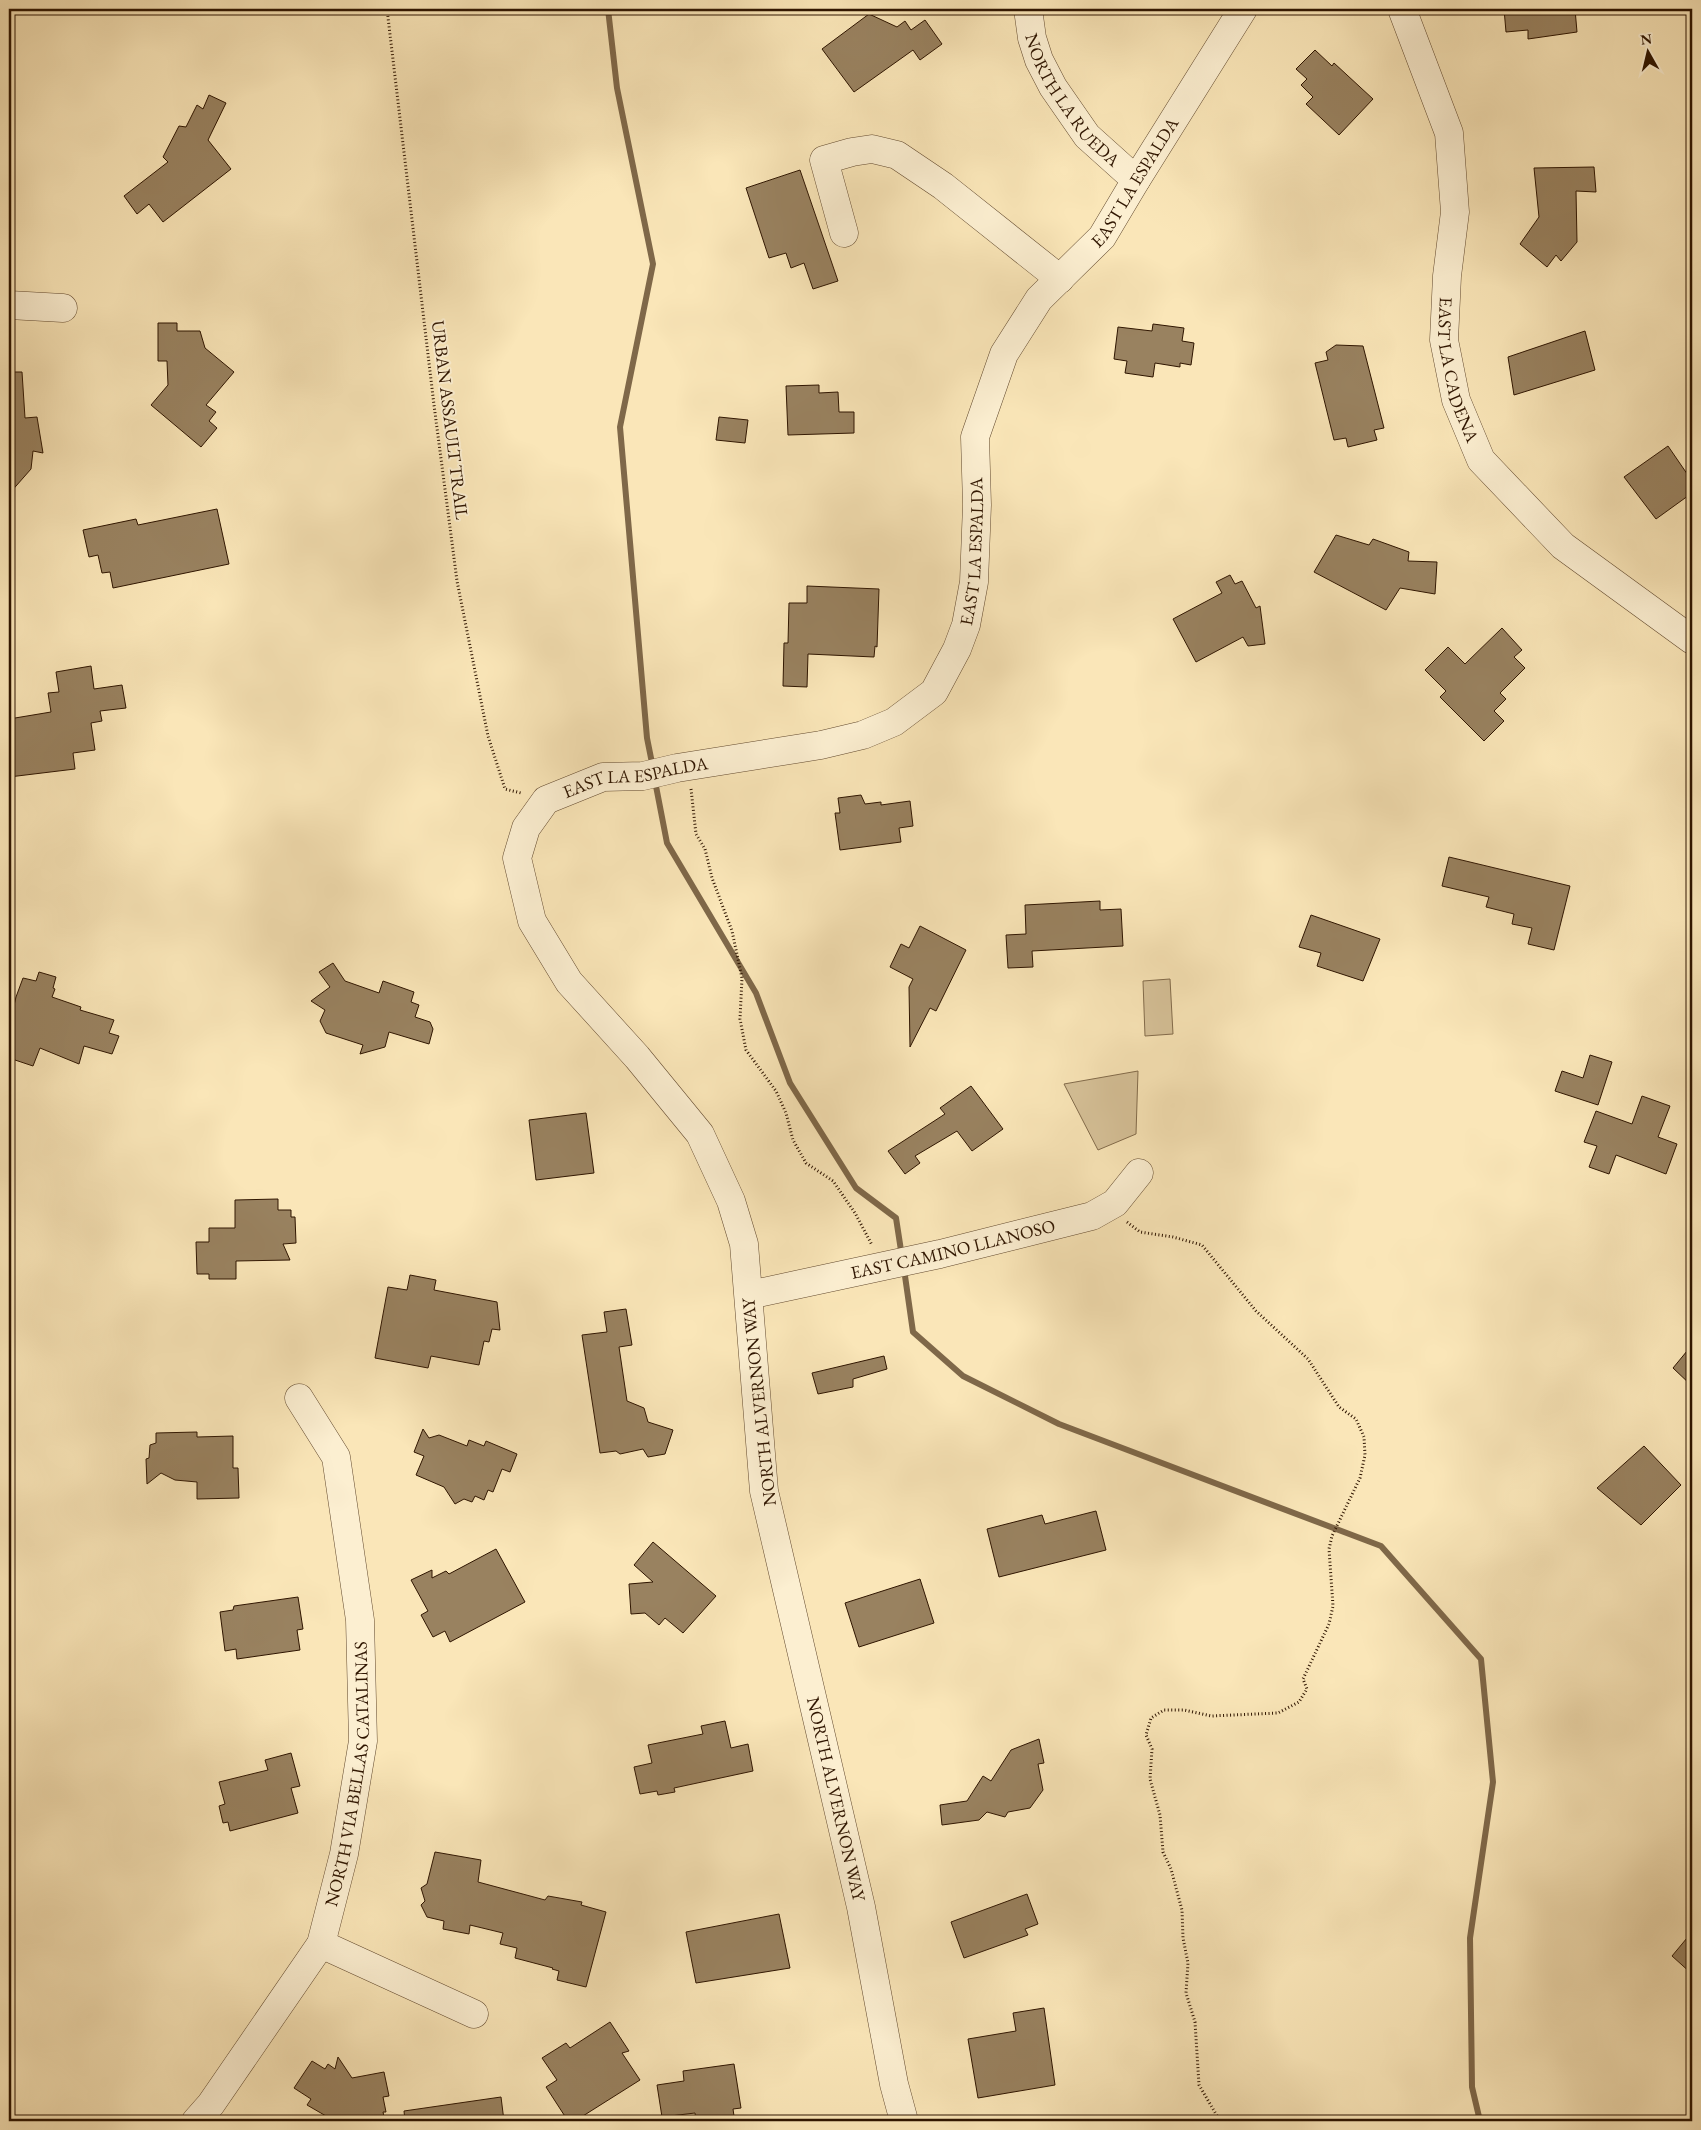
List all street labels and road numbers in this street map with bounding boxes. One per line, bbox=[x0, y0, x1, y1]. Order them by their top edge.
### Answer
street label: NORTH LA RUEDA bbox=[1020, 30, 1126, 172]
street label: EAST LA ESPALDA bbox=[1086, 113, 1184, 252]
street label: EAST LA CADENA bbox=[1433, 297, 1485, 446]
street label: URBAN ASSAULT TRAIL bbox=[427, 319, 474, 521]
street label: EAST LA ESPALDA bbox=[954, 477, 988, 627]
street label: EAST LA ESPALDA bbox=[559, 751, 710, 803]
street label: EAST CAMINO LLANOSO bbox=[848, 1214, 1058, 1284]
street label: NORTH ALVERNON WAY bbox=[736, 1295, 781, 1507]
street label: NORTH VIA BELLAS CATALINAS bbox=[319, 1641, 374, 1909]
street label: NORTH ALVERNON WAY bbox=[802, 1695, 872, 1905]

